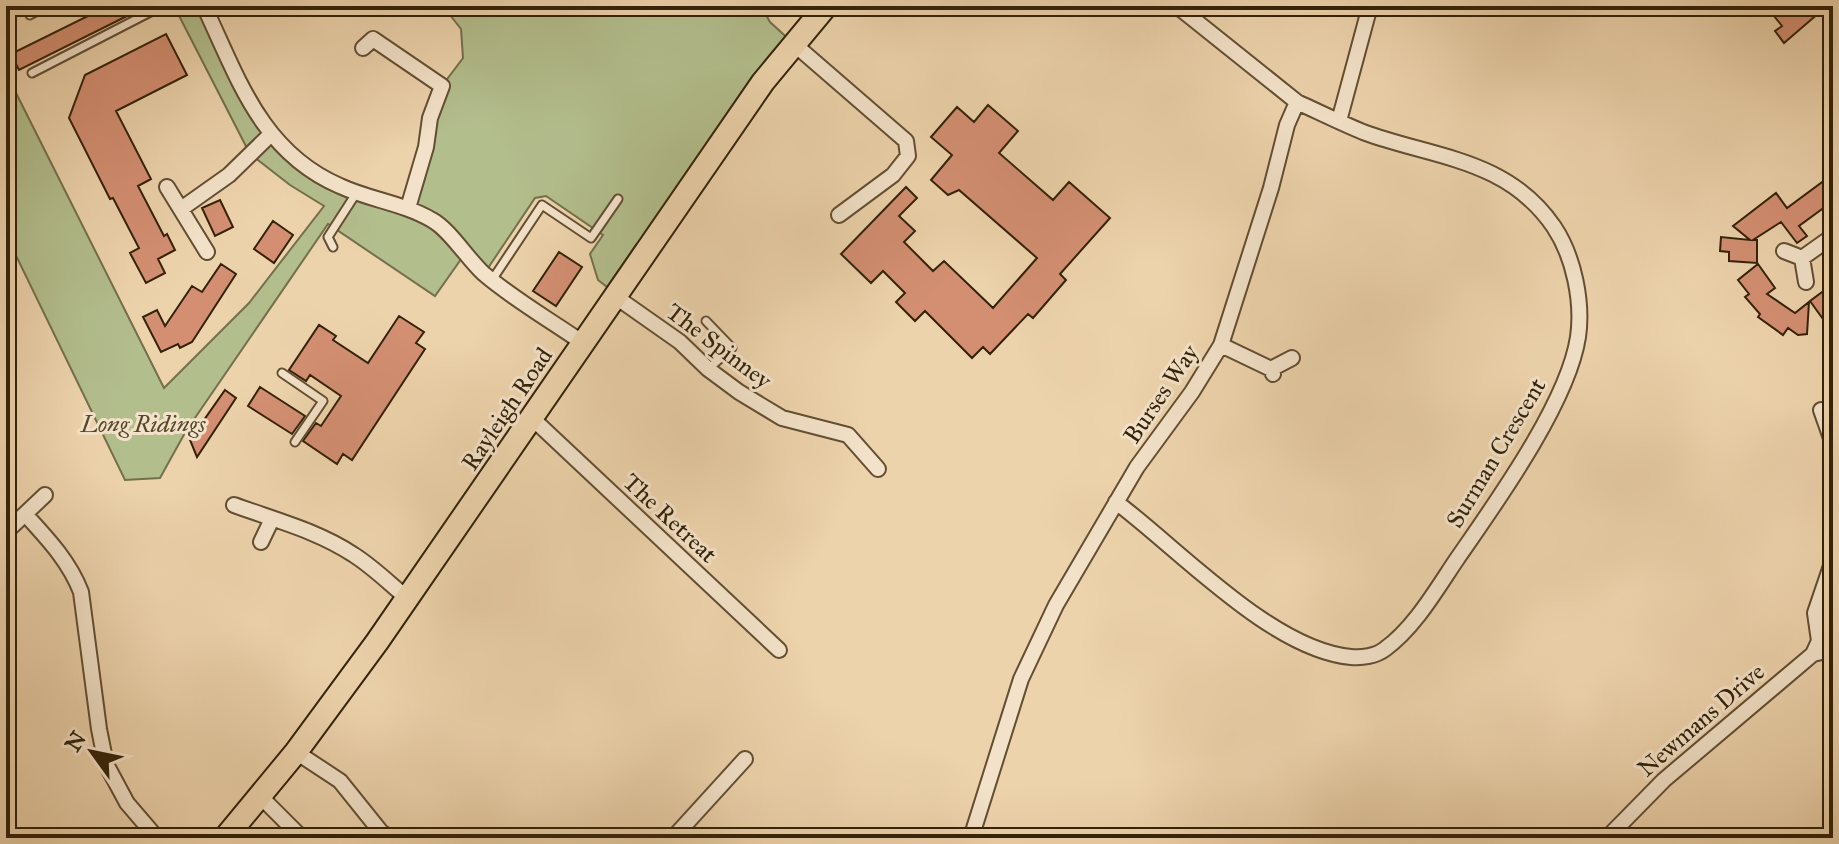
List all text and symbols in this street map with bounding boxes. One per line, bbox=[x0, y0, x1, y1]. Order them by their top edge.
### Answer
street label: The Spinney bbox=[660, 297, 778, 396]
street label: Burses Way bbox=[1117, 338, 1205, 449]
street label: Rayleigh Road bbox=[455, 342, 559, 476]
street label: Surman Crescent bbox=[1439, 372, 1553, 533]
park label: Long Ridings bbox=[80, 409, 206, 439]
street label: The Retreat bbox=[617, 467, 724, 569]
street label: Newmans Drive bbox=[1631, 657, 1771, 783]
north arrow bbox=[52, 712, 132, 792]
text: N bbox=[59, 726, 92, 757]

